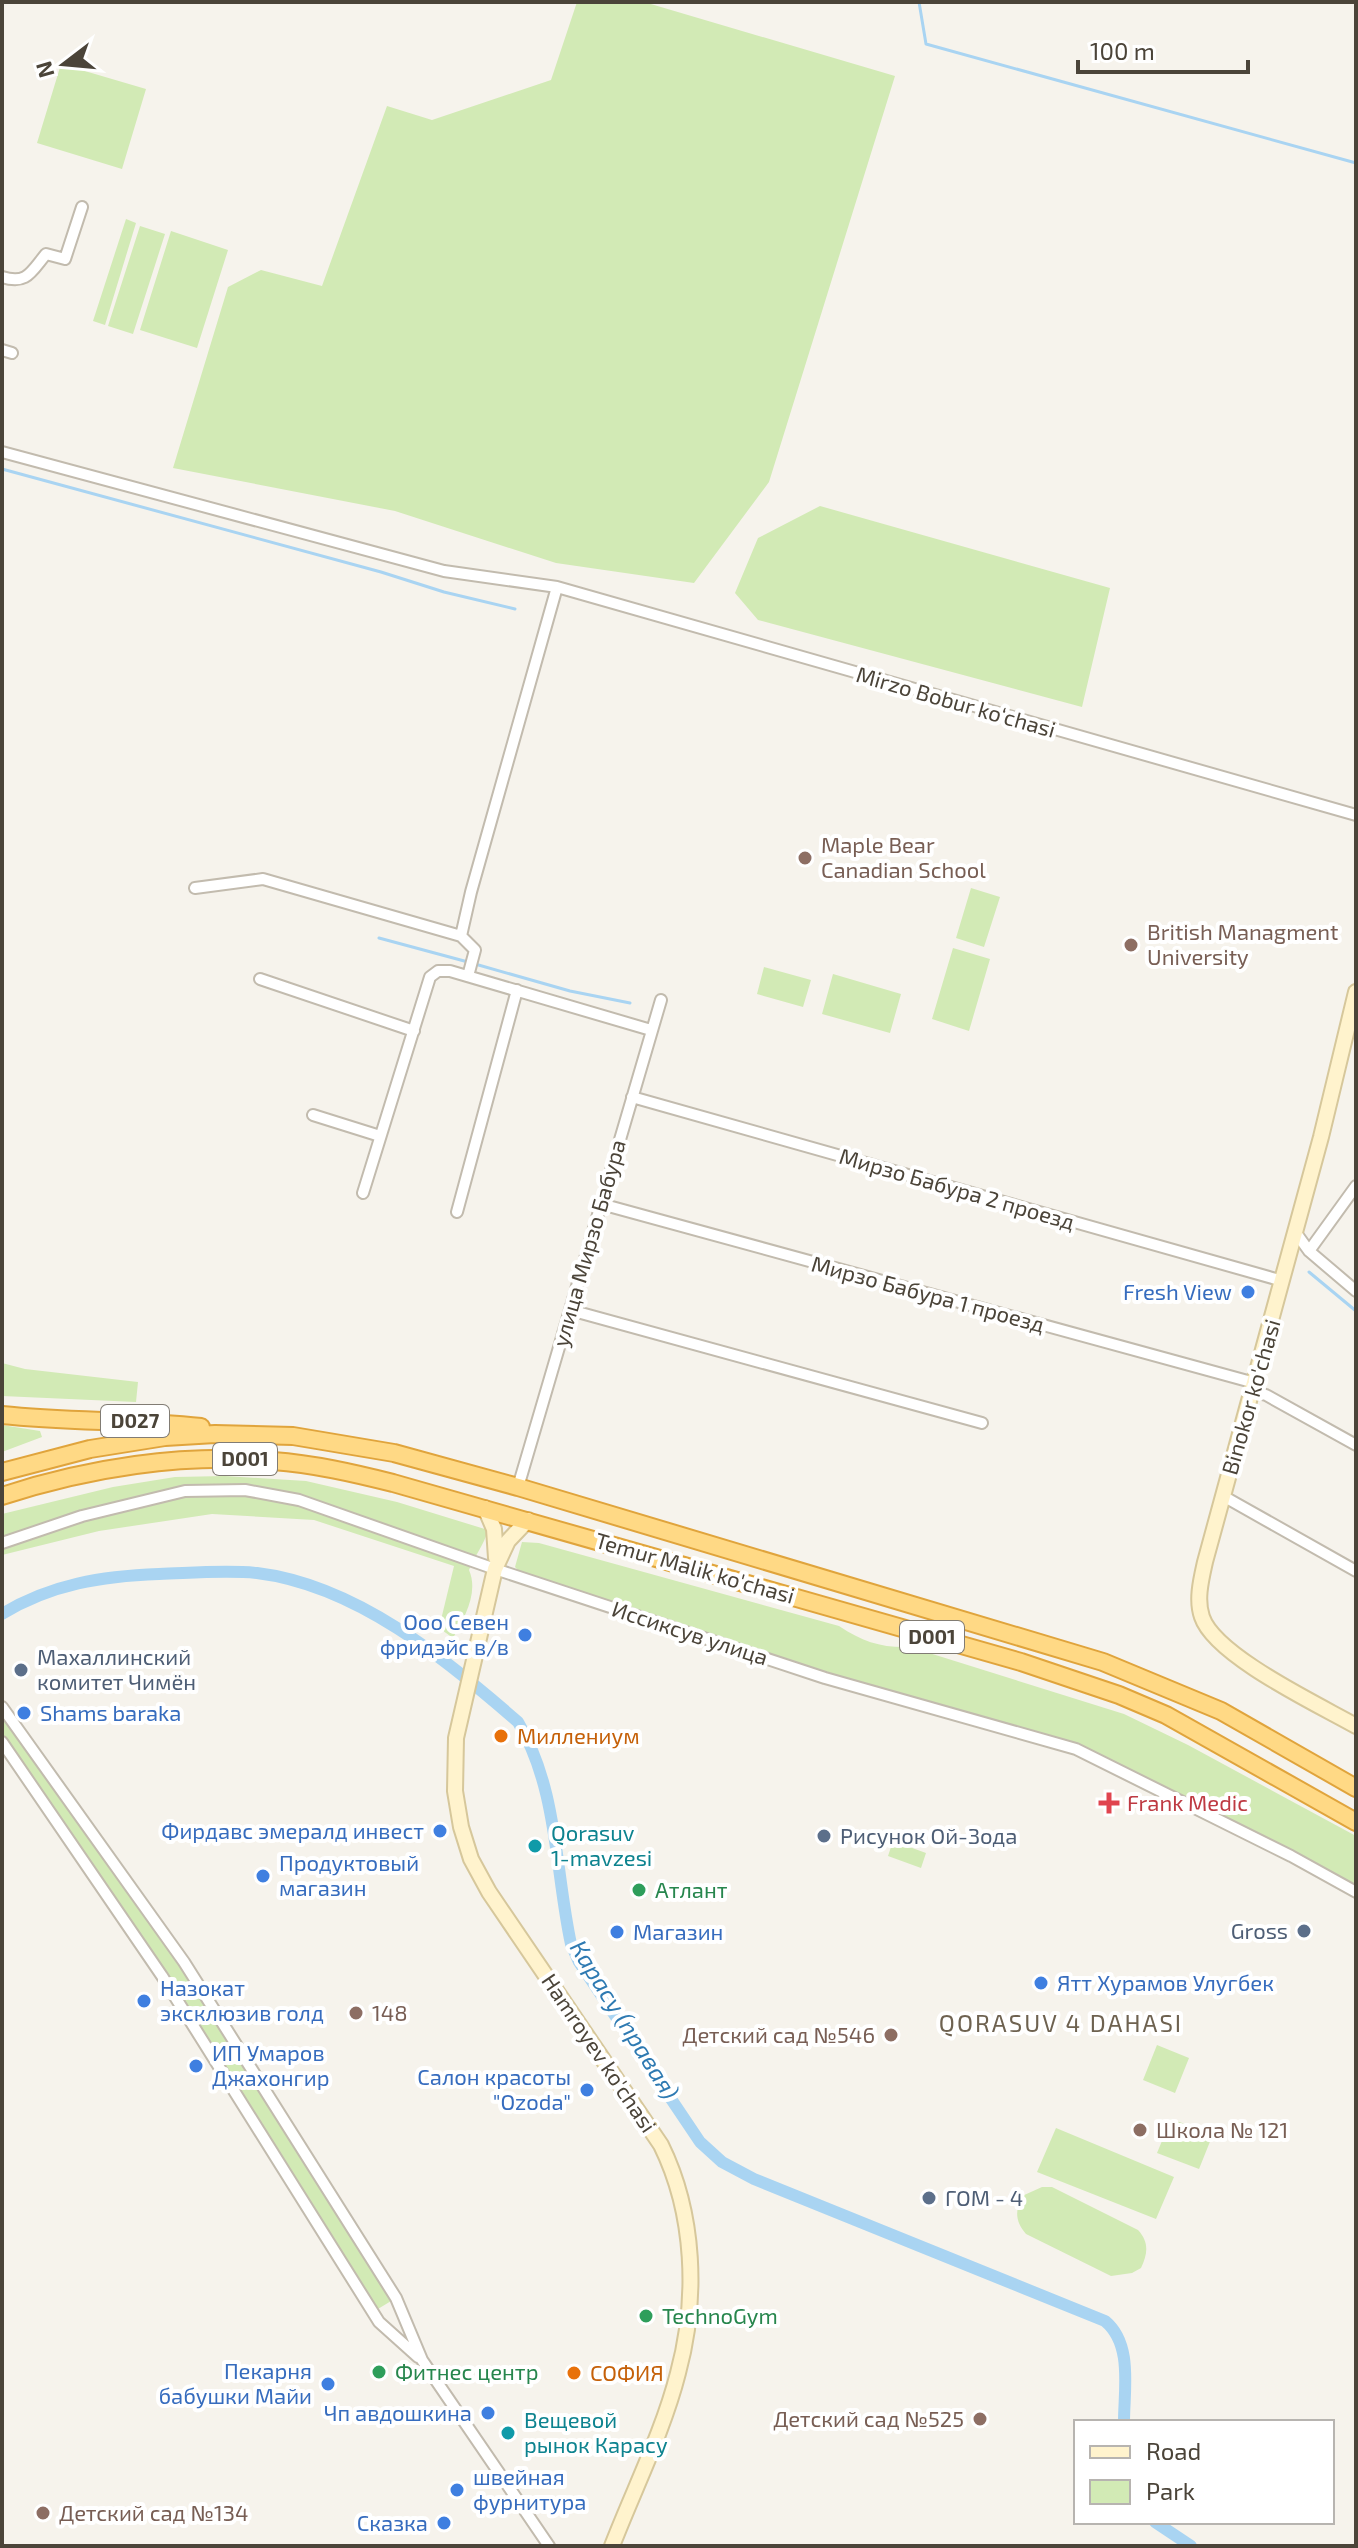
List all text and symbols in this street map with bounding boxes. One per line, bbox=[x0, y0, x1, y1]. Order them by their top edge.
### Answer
north arrow bbox=[24, 24, 104, 104]
scale bar bbox=[1078, 24, 1248, 74]
text: 100 m bbox=[1090, 36, 1155, 65]
text: N bbox=[29, 59, 58, 81]
street label: Mirzo Bobur ko‘chasi bbox=[854, 660, 1059, 742]
place label: Maple Bear Canadian School bbox=[821, 831, 986, 882]
marker: Maple Bear Canadian School bbox=[796, 849, 814, 867]
place label: British Managment University bbox=[1147, 918, 1338, 969]
marker: British Managment University bbox=[1122, 936, 1140, 954]
street label: улица Мирзо Бабура bbox=[546, 1136, 631, 1350]
street label: Мирзо Бабура 2 проезд bbox=[836, 1142, 1078, 1235]
street label: Мирзо Бабура 1 проезд bbox=[809, 1249, 1048, 1338]
place label: Fresh View bbox=[1123, 1278, 1232, 1304]
marker: Fresh View bbox=[1239, 1283, 1257, 1301]
street label: Binokor ko'chasi bbox=[1215, 1316, 1285, 1477]
road number: D027 bbox=[101, 1405, 169, 1437]
road number: D001 bbox=[213, 1443, 277, 1475]
street label: Temur Malik ko'chasi bbox=[593, 1526, 798, 1608]
street label: Иссиксув улица bbox=[609, 1595, 772, 1670]
place label: Ооо Севен фридэйс в/в bbox=[380, 1608, 509, 1659]
road number: D001 bbox=[900, 1621, 964, 1653]
marker: Ооо Севен фридэйс в/в bbox=[516, 1626, 534, 1644]
place label: Махаллинский комитет Чимён bbox=[37, 1643, 196, 1694]
marker: Махаллинский комитет Чимён bbox=[12, 1661, 30, 1679]
place label: Shams baraka bbox=[40, 1699, 181, 1725]
marker: Shams baraka bbox=[15, 1704, 33, 1722]
place label: Миллениум bbox=[517, 1722, 640, 1749]
marker: Миллениум bbox=[492, 1727, 510, 1745]
place label: Frank Medic bbox=[1127, 1789, 1248, 1815]
marker: Frank Medic bbox=[1098, 1792, 1120, 1814]
place label: Фирдавс эмералд инвест bbox=[161, 1817, 424, 1843]
place label: Qorasuv 1-mavzesi bbox=[551, 1819, 652, 1870]
marker: Фирдавс эмералд инвест bbox=[431, 1822, 449, 1840]
place label: Рисунок Ой-Зода bbox=[840, 1822, 1017, 1849]
marker: Рисунок Ой-Зода bbox=[815, 1827, 833, 1845]
marker: Qorasuv 1-mavzesi bbox=[526, 1837, 544, 1855]
place label: Продуктовый магазин bbox=[279, 1849, 419, 1900]
marker: Продуктовый магазин bbox=[254, 1867, 272, 1885]
place label: Атлант bbox=[655, 1876, 728, 1902]
marker: Атлант bbox=[630, 1881, 648, 1899]
place label: Gross bbox=[1231, 1917, 1288, 1943]
place label: Магазин bbox=[633, 1918, 723, 1944]
marker: Gross bbox=[1295, 1922, 1313, 1940]
marker: Магазин bbox=[608, 1923, 626, 1941]
water label: Карасу (правая) bbox=[565, 1934, 686, 2104]
street label: Hamroyev ko'chasi bbox=[537, 1968, 663, 2137]
place label: Ятт Хурамов Улугбек bbox=[1057, 1969, 1274, 1996]
place label: Назокат эксклюзив голд bbox=[160, 1974, 324, 2025]
marker: Ятт Хурамов Улугбек bbox=[1032, 1974, 1050, 1992]
marker: Назокат эксклюзив голд bbox=[135, 1992, 153, 2010]
place label: 148 bbox=[372, 1999, 408, 2025]
marker: 148 bbox=[347, 2004, 365, 2022]
district label: QORASUV 4 DAHASI bbox=[939, 2008, 1183, 2037]
place label: Детский сад №546 bbox=[682, 2021, 875, 2047]
marker: Детский сад №546 bbox=[882, 2026, 900, 2044]
place label: ИП Умаров Джахонгир bbox=[212, 2039, 329, 2090]
marker: ИП Умаров Джахонгир bbox=[187, 2057, 205, 2075]
place label: Салон красоты "Ozoda" bbox=[417, 2063, 571, 2114]
marker: Салон красоты "Ozoda" bbox=[578, 2081, 596, 2099]
place label: Школа № 121 bbox=[1156, 2116, 1288, 2142]
marker: Школа № 121 bbox=[1131, 2121, 1149, 2139]
place label: ГОМ - 4 bbox=[945, 2184, 1023, 2210]
marker: ГОМ - 4 bbox=[920, 2189, 938, 2207]
place label: TechnoGym bbox=[662, 2302, 778, 2328]
marker: TechnoGym bbox=[637, 2307, 655, 2325]
place label: Пекарня бабушки Майи bbox=[158, 2357, 312, 2409]
place label: Фитнес центр bbox=[395, 2358, 538, 2384]
place label: СОФИЯ bbox=[590, 2359, 664, 2385]
marker: Фитнес центр bbox=[370, 2363, 388, 2381]
marker: СОФИЯ bbox=[565, 2364, 583, 2382]
marker: Пекарня бабушки Майи bbox=[319, 2375, 337, 2393]
place label: Чп авдошкина bbox=[324, 2399, 472, 2425]
marker: Чп авдошкина bbox=[479, 2404, 497, 2422]
place label: Детский сад №525 bbox=[773, 2405, 964, 2431]
place label: Вещевой рынок Карасу bbox=[524, 2406, 668, 2458]
marker: Детский сад №525 bbox=[971, 2410, 989, 2428]
legend bbox=[1074, 2420, 1334, 2524]
marker: Вещевой рынок Карасу bbox=[499, 2424, 517, 2442]
text: Road bbox=[1146, 2436, 1201, 2465]
place label: швейная фурнитура bbox=[473, 2463, 586, 2515]
text: Park bbox=[1146, 2476, 1195, 2505]
marker: швейная фурнитура bbox=[448, 2481, 466, 2499]
place label: Детский сад №134 bbox=[59, 2499, 248, 2525]
marker: Детский сад №134 bbox=[34, 2504, 52, 2522]
place label: Сказка bbox=[357, 2509, 428, 2535]
marker: Сказка bbox=[435, 2514, 453, 2532]

